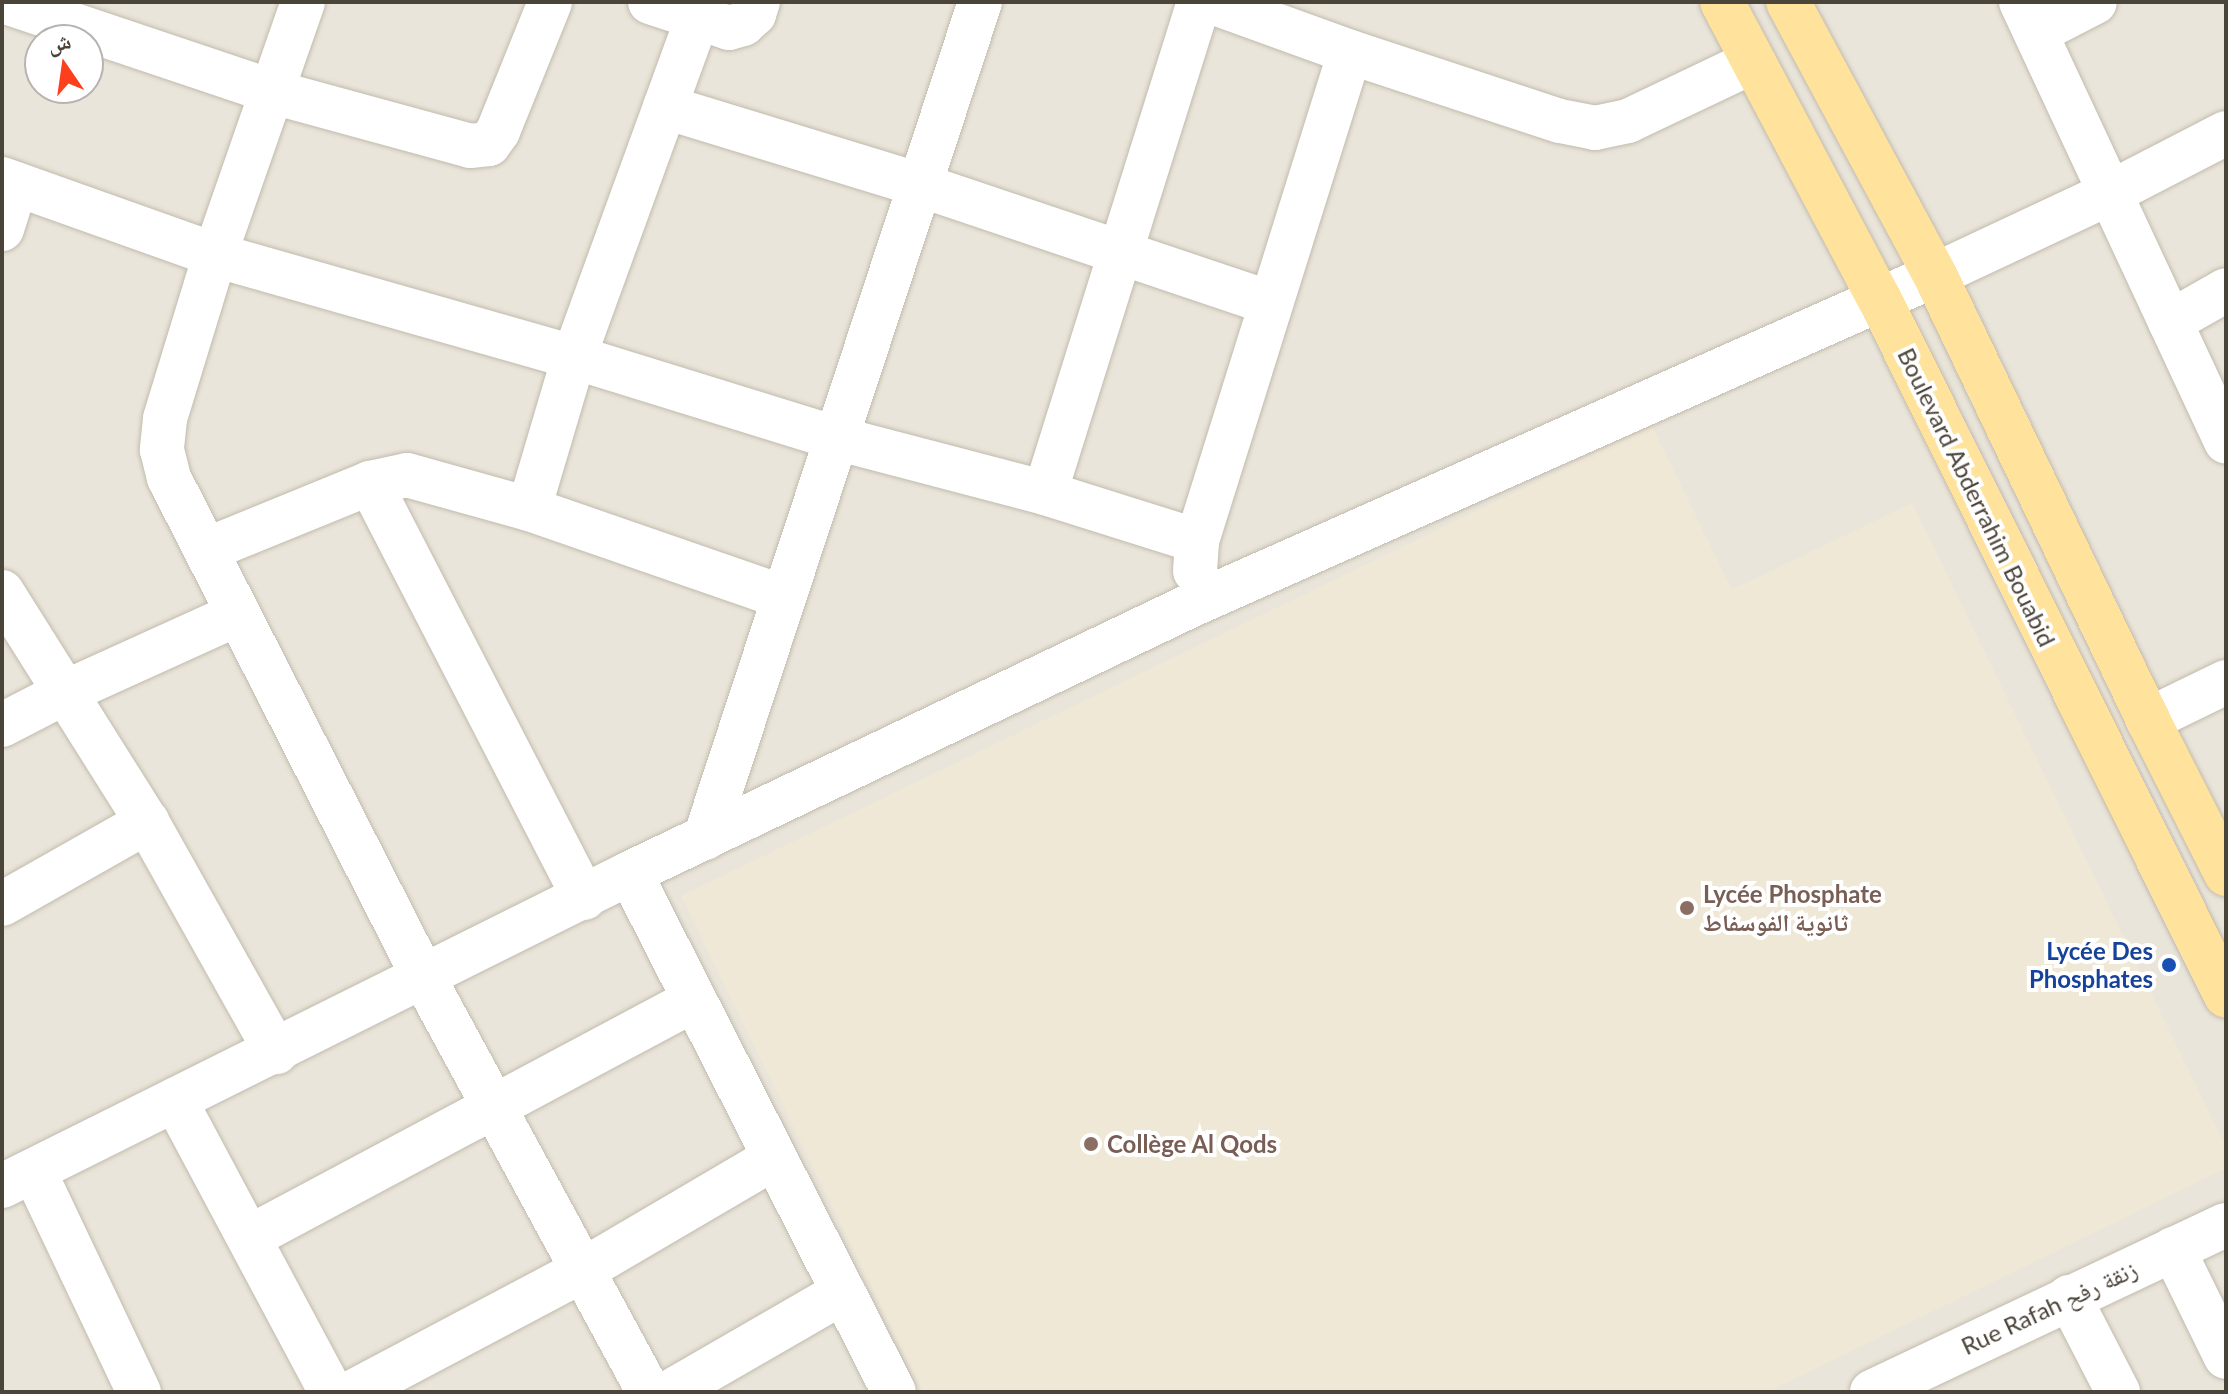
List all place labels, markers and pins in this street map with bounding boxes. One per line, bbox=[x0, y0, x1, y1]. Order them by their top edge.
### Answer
place label: Lycée Phosphate ثانوية الفوسفاط bbox=[1703, 880, 1882, 936]
marker: Lycée Phosphate ثانوية الفوسفاط bbox=[1678, 899, 1696, 917]
place label: Lycée Des Phosphates bbox=[2029, 937, 2153, 993]
marker: Lycée Des Phosphates bbox=[2160, 956, 2178, 974]
place label: Collège Al Qods bbox=[1107, 1130, 1278, 1158]
marker: Collège Al Qods bbox=[1082, 1135, 1100, 1153]

